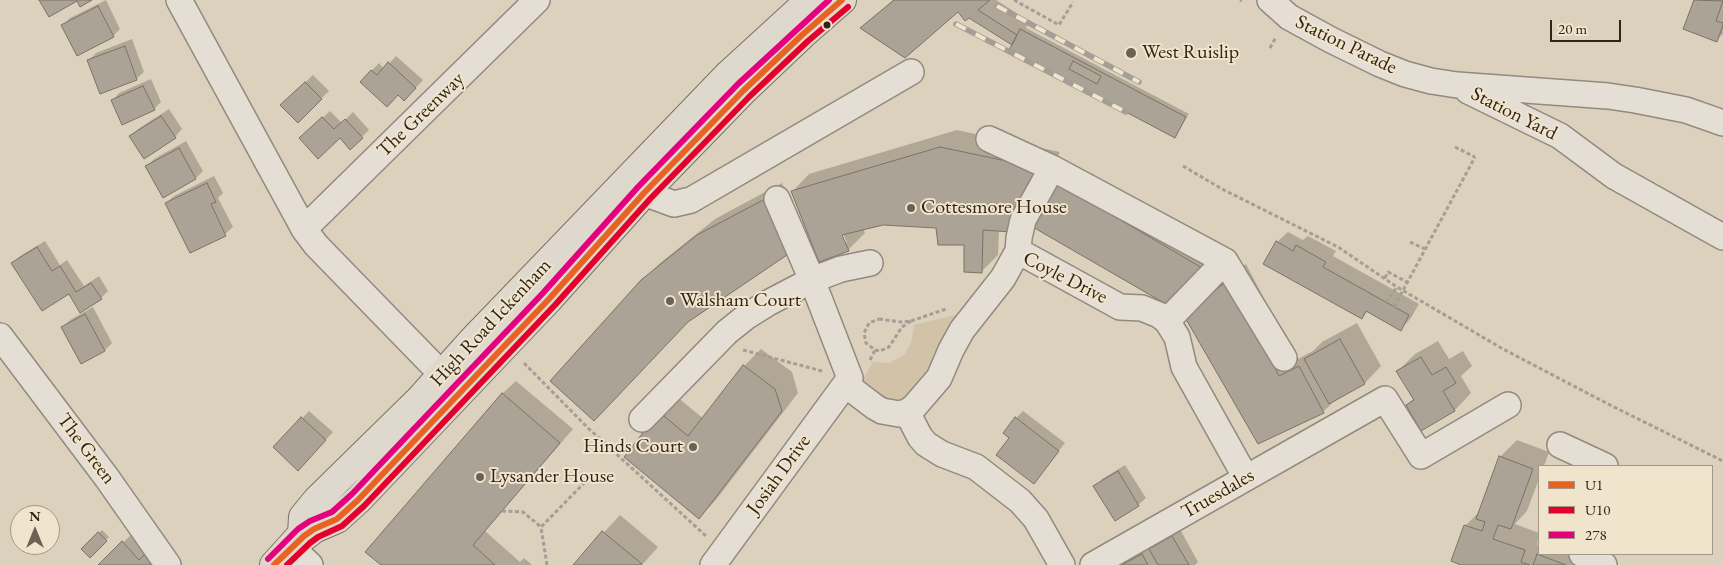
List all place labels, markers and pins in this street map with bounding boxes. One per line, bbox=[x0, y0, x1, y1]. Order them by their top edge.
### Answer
unlabelled marker bbox=[822, 20, 832, 30]
place label: West Ruislip bbox=[1142, 41, 1239, 65]
marker: West Ruislip bbox=[1124, 46, 1138, 60]
place label: Cottesmore House bbox=[921, 196, 1067, 220]
marker: Cottesmore House bbox=[905, 202, 917, 214]
place label: Walsham Court bbox=[680, 289, 801, 313]
marker: Walsham Court bbox=[664, 295, 676, 307]
place label: Hinds Court bbox=[583, 435, 683, 459]
marker: Hinds Court bbox=[687, 441, 699, 453]
place label: Lysander House bbox=[490, 465, 614, 489]
marker: Lysander House bbox=[474, 471, 486, 483]

